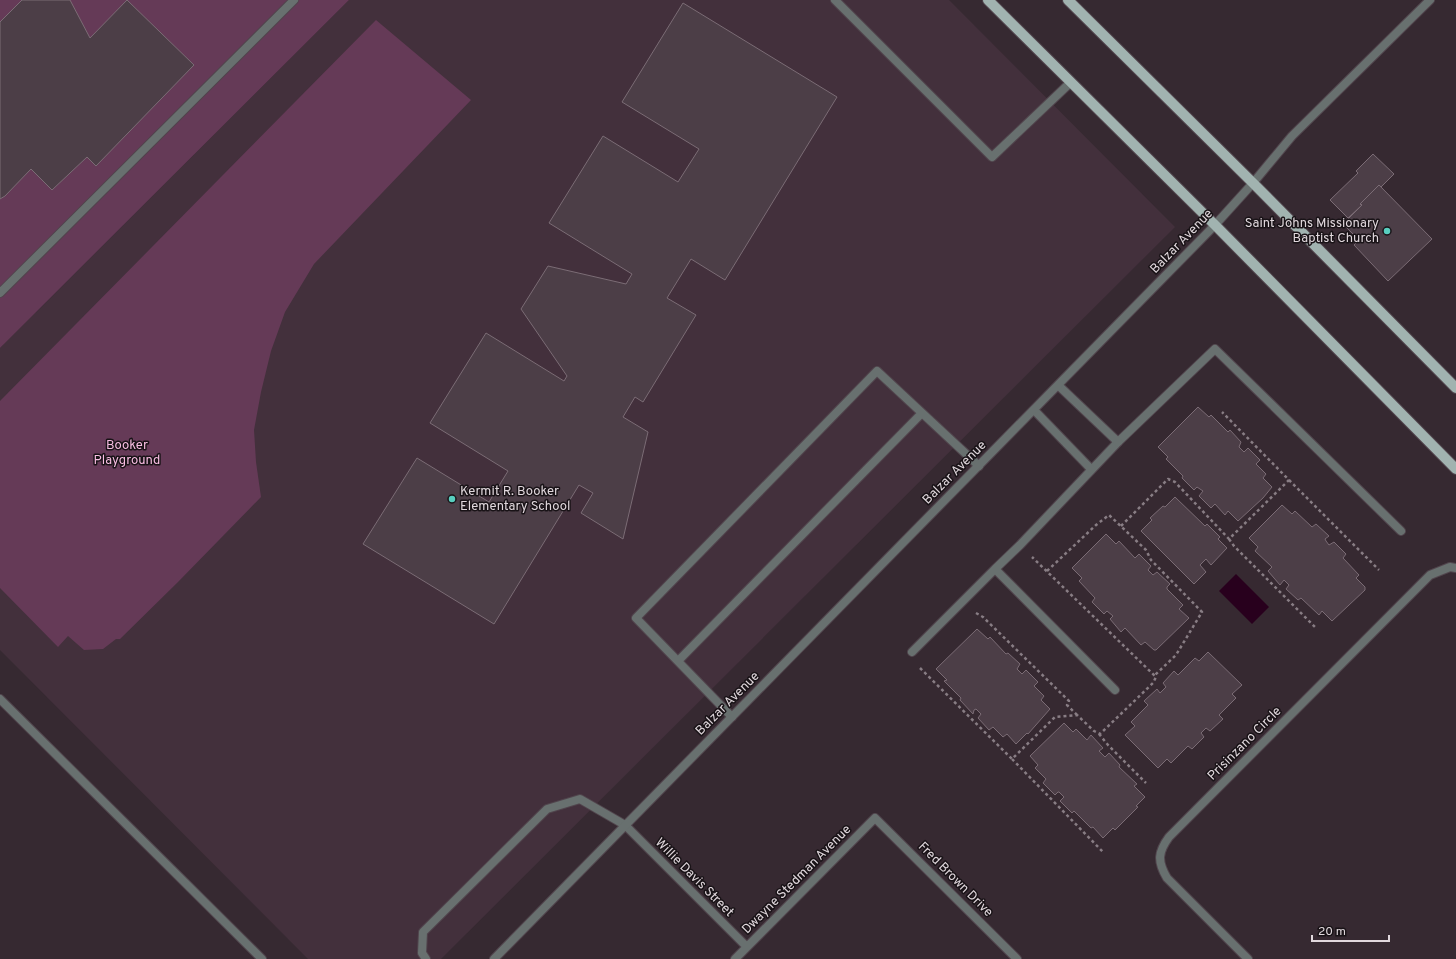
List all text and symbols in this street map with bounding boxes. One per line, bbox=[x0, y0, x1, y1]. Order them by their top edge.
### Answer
street label: Balzar Avenue bbox=[1147, 206, 1217, 278]
place label: Saint Johns Missionary Baptist Church bbox=[1245, 216, 1379, 247]
marker: Saint Johns Missionary Baptist Church bbox=[1382, 226, 1392, 236]
park label: Booker Playground bbox=[94, 438, 160, 469]
street label: Balzar Avenue bbox=[920, 438, 990, 508]
place label: Kermit R. Booker Elementary School bbox=[460, 484, 570, 515]
marker: Kermit R. Booker Elementary School bbox=[447, 494, 457, 504]
street label: Balzar Avenue bbox=[693, 669, 763, 739]
street label: Prisinzano Circle bbox=[1205, 704, 1285, 784]
street label: Dwayne Stedman Avenue bbox=[739, 822, 855, 938]
street label: Willie Davis Street bbox=[651, 835, 737, 921]
street label: Fred Brown Drive bbox=[914, 839, 996, 921]
scale bar bbox=[1312, 917, 1389, 943]
text: 20 m bbox=[1318, 924, 1346, 940]

